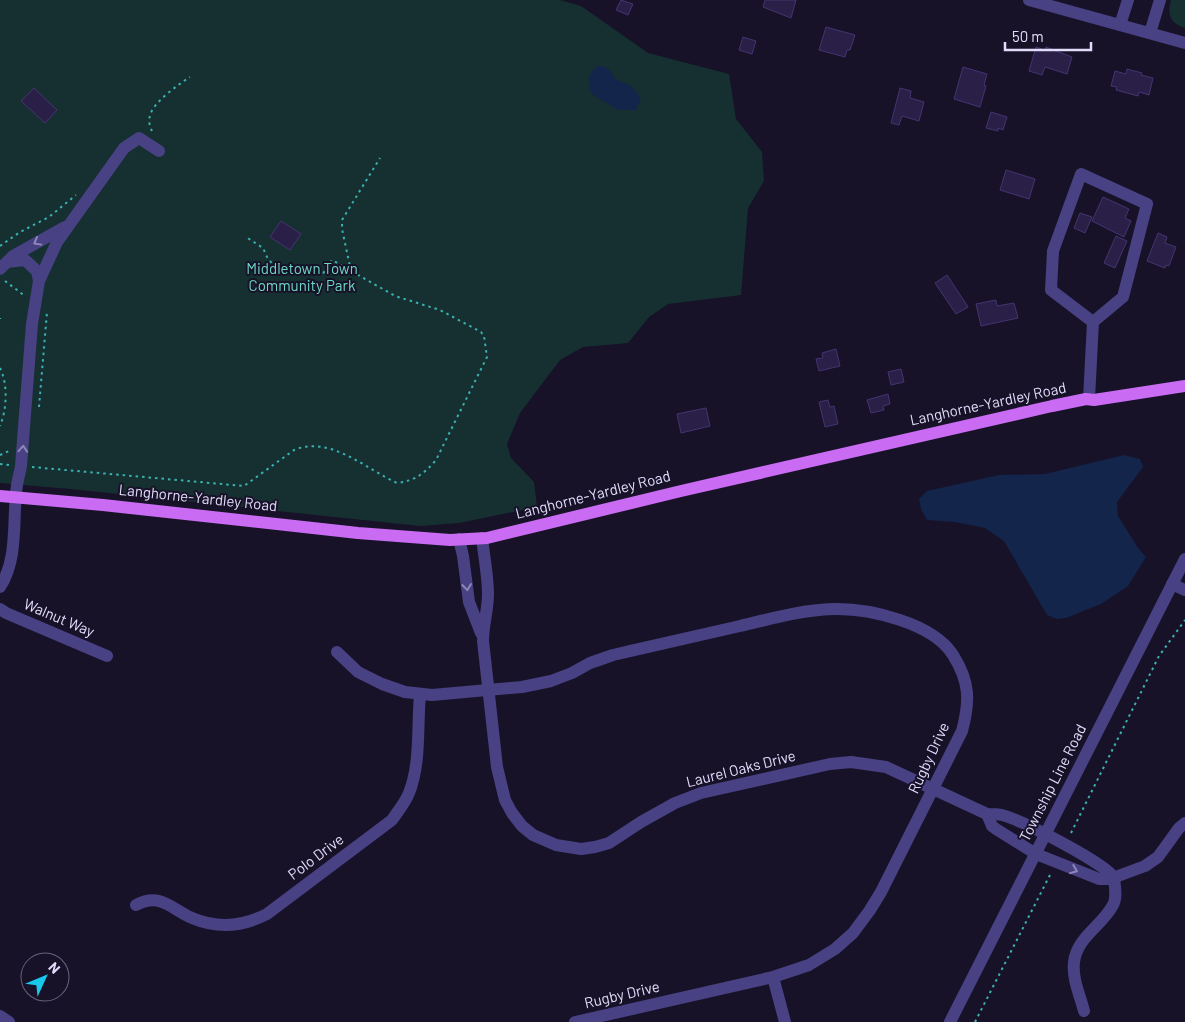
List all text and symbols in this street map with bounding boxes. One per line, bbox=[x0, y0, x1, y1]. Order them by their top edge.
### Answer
scale bar bbox=[1005, 20, 1091, 52]
text: 50 m bbox=[1012, 27, 1044, 45]
one-way arrow bbox=[34, 235, 43, 245]
park label: Middletown Town Community Park bbox=[246, 259, 358, 294]
street label: Langhorne-Yardley Road bbox=[908, 378, 1068, 428]
one-way arrow bbox=[17, 445, 28, 453]
street label: Langhorne-Yardley Road bbox=[513, 466, 672, 522]
street label: Langhorne-Yardley Road bbox=[118, 480, 278, 514]
one-way arrow bbox=[461, 583, 472, 591]
street label: Walnut Way bbox=[21, 594, 98, 640]
street label: Rugby Drive bbox=[904, 719, 952, 796]
street label: Township Line Road bbox=[1015, 721, 1089, 844]
street label: Laurel Oaks Drive bbox=[684, 746, 797, 790]
street label: Polo Drive bbox=[284, 830, 347, 883]
one-way arrow bbox=[1069, 863, 1078, 874]
north arrow bbox=[20, 952, 70, 1002]
text: N bbox=[45, 958, 64, 977]
street label: Rugby Drive bbox=[582, 977, 661, 1011]

